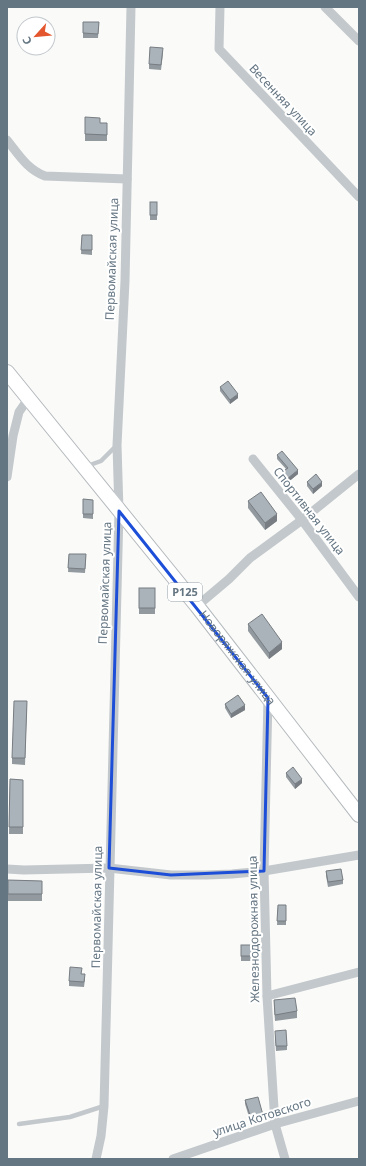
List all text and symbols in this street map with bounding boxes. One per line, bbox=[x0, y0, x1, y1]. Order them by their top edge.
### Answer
north arrow bbox=[16, 16, 56, 56]
text: С bbox=[18, 34, 35, 47]
street label: Весенняя улица bbox=[246, 60, 321, 139]
street label: Первомайская улица bbox=[101, 197, 122, 321]
street label: Спортивная улица bbox=[270, 463, 349, 558]
street label: Первомайская улица bbox=[94, 521, 115, 645]
road number: Р125 bbox=[168, 583, 202, 601]
street label: Новоряжская улица bbox=[195, 607, 280, 709]
street label: Первомайская улица bbox=[87, 845, 106, 968]
street label: Железнодорожная улица bbox=[244, 855, 263, 1003]
street label: улица Котовского bbox=[211, 1093, 313, 1140]

